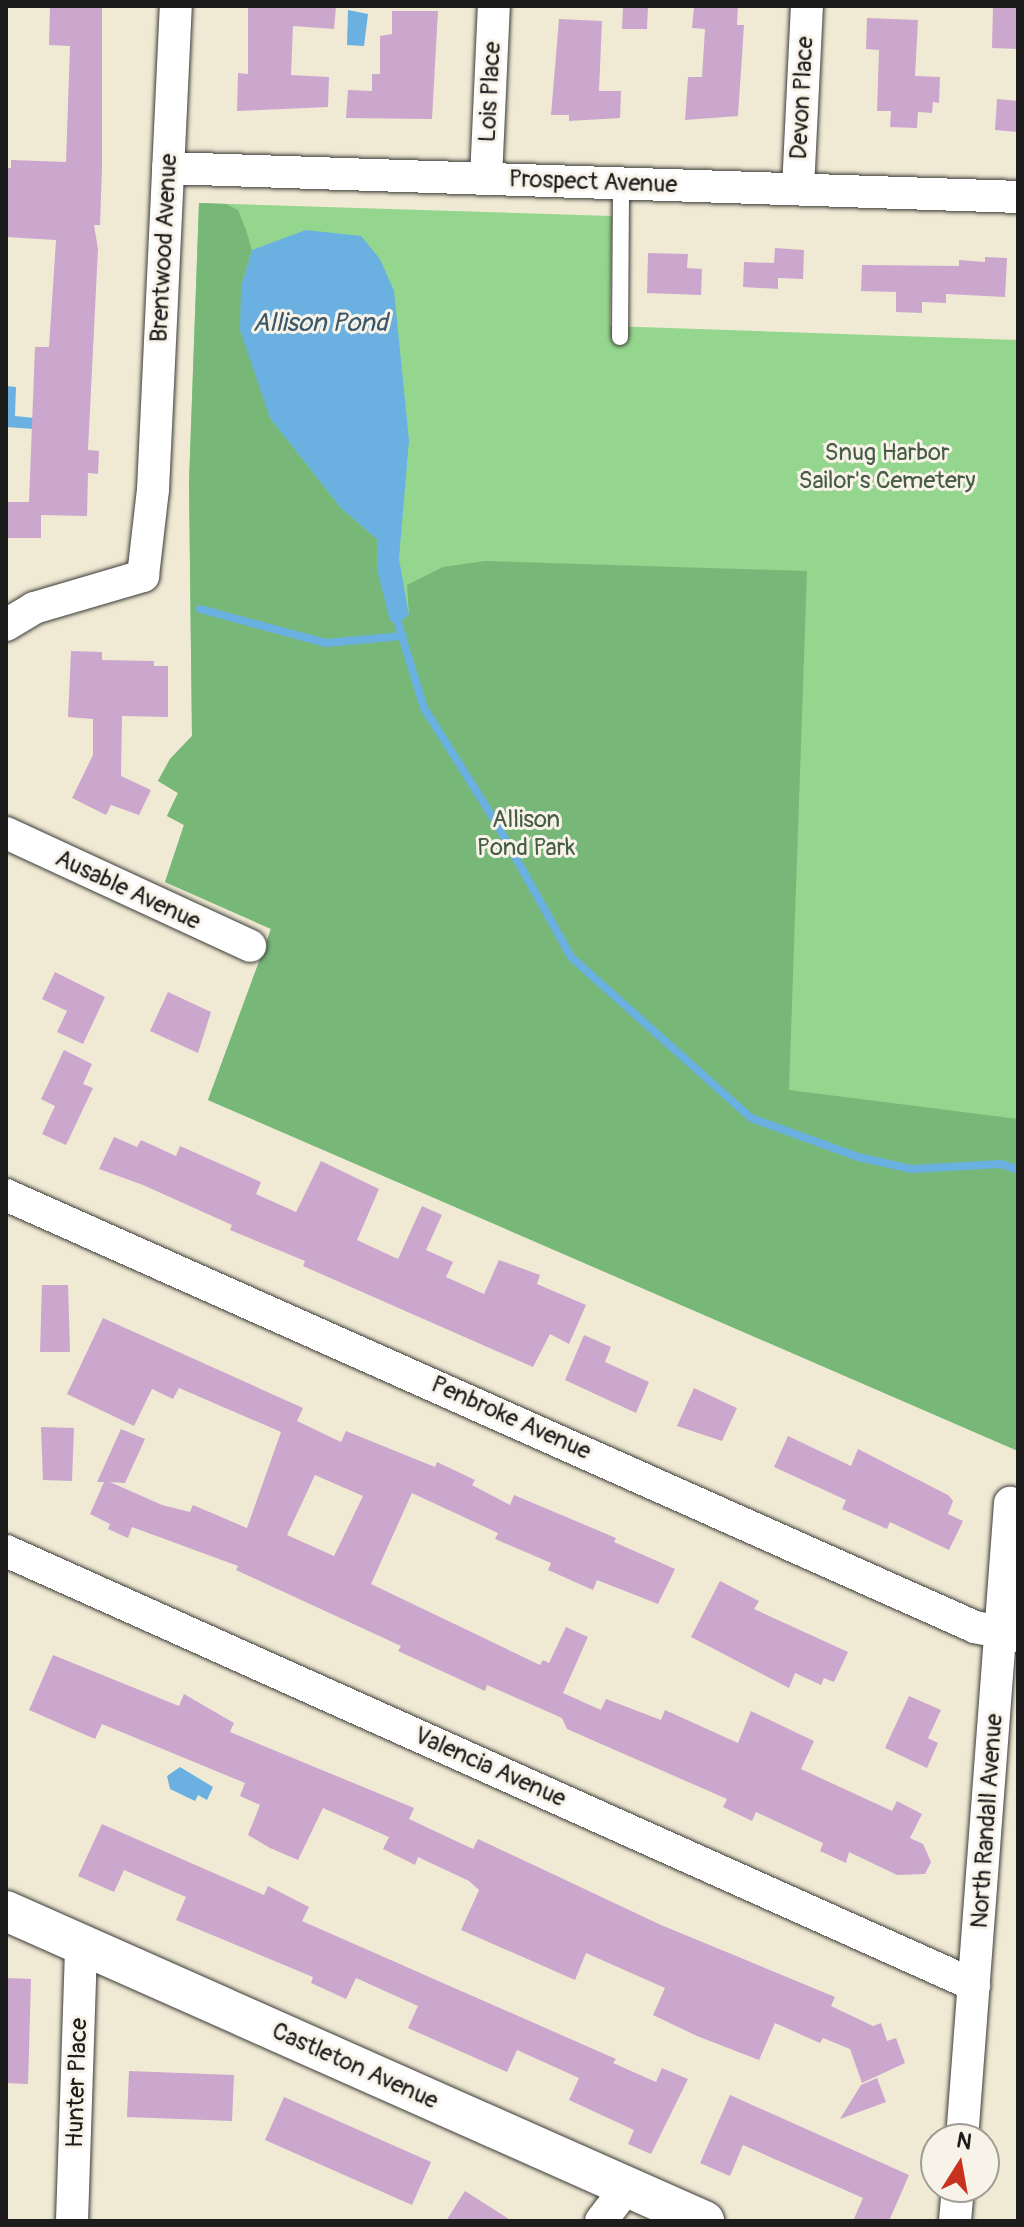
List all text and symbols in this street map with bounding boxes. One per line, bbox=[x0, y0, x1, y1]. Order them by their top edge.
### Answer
street label: Devon Place bbox=[784, 36, 820, 160]
street label: Lois Place bbox=[473, 41, 507, 143]
street label: Brentwood Avenue bbox=[145, 153, 183, 343]
street label: Prospect Avenue bbox=[508, 165, 678, 199]
water label: Allison Pond bbox=[252, 308, 388, 340]
park label: Snug Harbor Sailor's Cemetery bbox=[798, 439, 976, 495]
park label: Allison Pond Park bbox=[477, 806, 575, 862]
street label: Ausable Avenue bbox=[51, 844, 205, 936]
street label: Penbroke Avenue bbox=[427, 1370, 595, 1466]
street label: North Randall Avenue bbox=[965, 1713, 1009, 1929]
street label: Valencia Avenue bbox=[410, 1721, 570, 1813]
street label: Castleton Avenue bbox=[267, 2016, 443, 2116]
street label: Hunter Place bbox=[60, 2018, 94, 2148]
north arrow bbox=[920, 2123, 1000, 2203]
text: N bbox=[954, 2126, 974, 2157]

